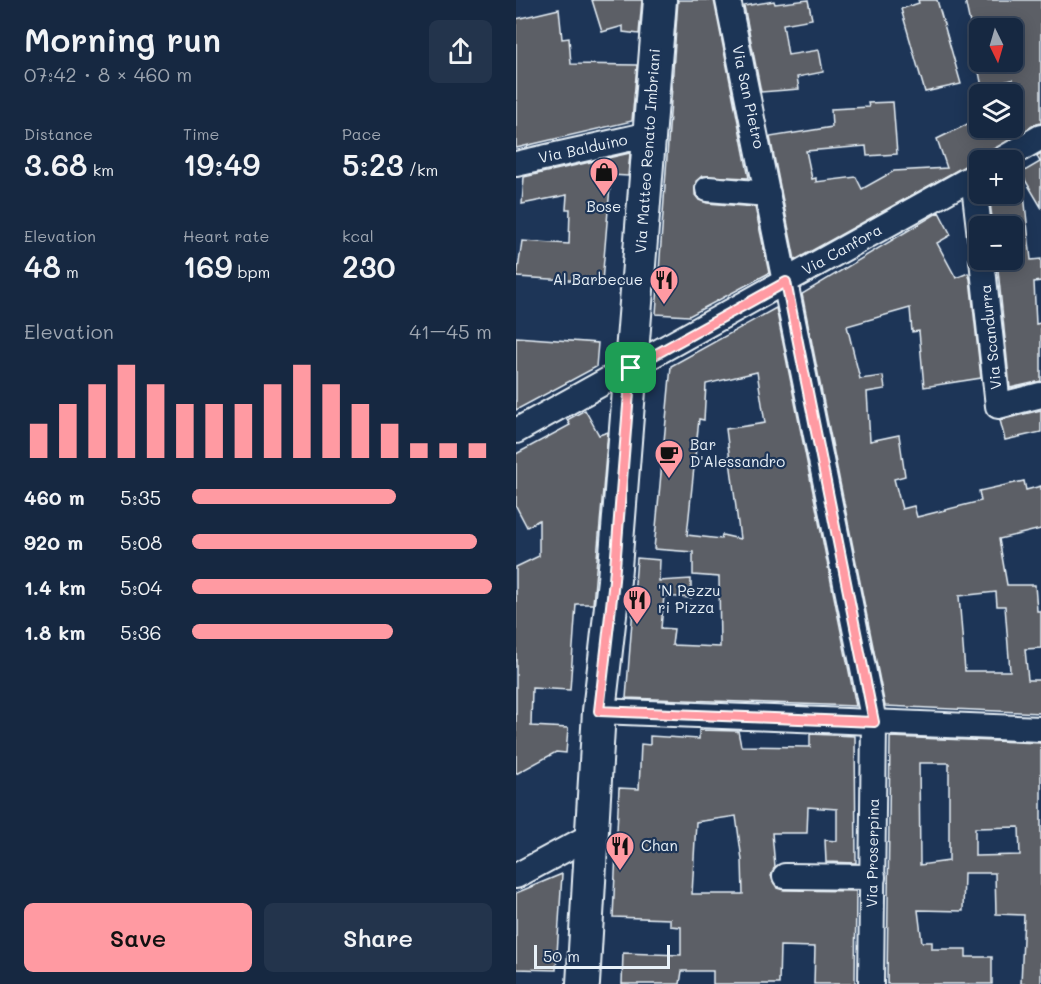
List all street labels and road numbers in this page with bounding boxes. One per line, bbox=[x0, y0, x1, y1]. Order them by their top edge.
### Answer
street label: Via San Pietro bbox=[728, 43, 770, 150]
street label: Via Matteo Renato Imbriani bbox=[630, 48, 664, 254]
street label: Via Balduino bbox=[537, 129, 629, 167]
street label: Via Canfora bbox=[798, 219, 885, 279]
street label: Via Scandurra bbox=[975, 284, 1005, 391]
street label: Via Proserpina bbox=[861, 798, 883, 908]

